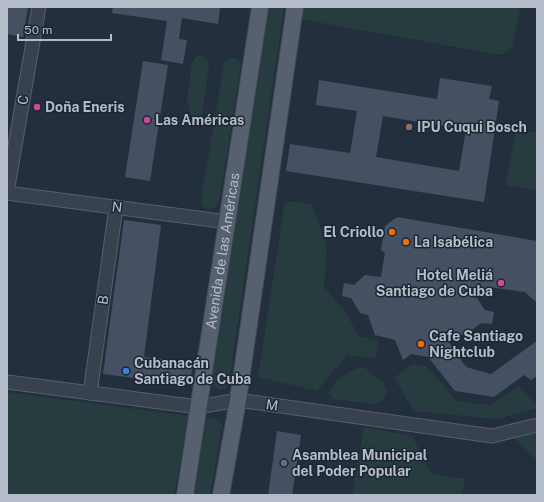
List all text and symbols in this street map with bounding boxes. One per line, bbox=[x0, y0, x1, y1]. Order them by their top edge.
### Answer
scale bar bbox=[18, 16, 111, 42]
text: 50 m bbox=[24, 23, 52, 37]
street label: C bbox=[14, 94, 32, 106]
place label: Doña Eneris bbox=[45, 99, 125, 115]
marker: Doña Eneris bbox=[32, 102, 42, 112]
place label: Las Américas bbox=[155, 112, 244, 128]
marker: Las Américas bbox=[142, 115, 152, 125]
place label: IPU Cuqui Bosch bbox=[417, 119, 527, 135]
marker: IPU Cuqui Bosch bbox=[404, 122, 414, 132]
street label: Avenida de las Américas bbox=[203, 172, 242, 330]
street label: N bbox=[111, 198, 123, 216]
place label: El Criollo bbox=[323, 224, 384, 240]
marker: El Criollo bbox=[387, 227, 397, 237]
place label: La Isabélica bbox=[414, 234, 493, 250]
marker: La Isabélica bbox=[401, 237, 411, 247]
place label: Hotel Meliá Santiago de Cuba bbox=[376, 267, 493, 299]
marker: Hotel Meliá Santiago de Cuba bbox=[496, 278, 506, 288]
street label: B bbox=[94, 294, 112, 306]
place label: Cafe Santiago Nightclub bbox=[429, 328, 523, 360]
marker: Cafe Santiago Nightclub bbox=[416, 339, 426, 349]
place label: Cubanacán Santiago de Cuba bbox=[134, 355, 251, 387]
marker: Cubanacán Santiago de Cuba bbox=[121, 366, 131, 376]
street label: M bbox=[265, 396, 279, 414]
place label: Asamblea Municipal del Poder Popular bbox=[292, 447, 428, 479]
marker: Asamblea Municipal del Poder Popular bbox=[279, 458, 289, 468]

